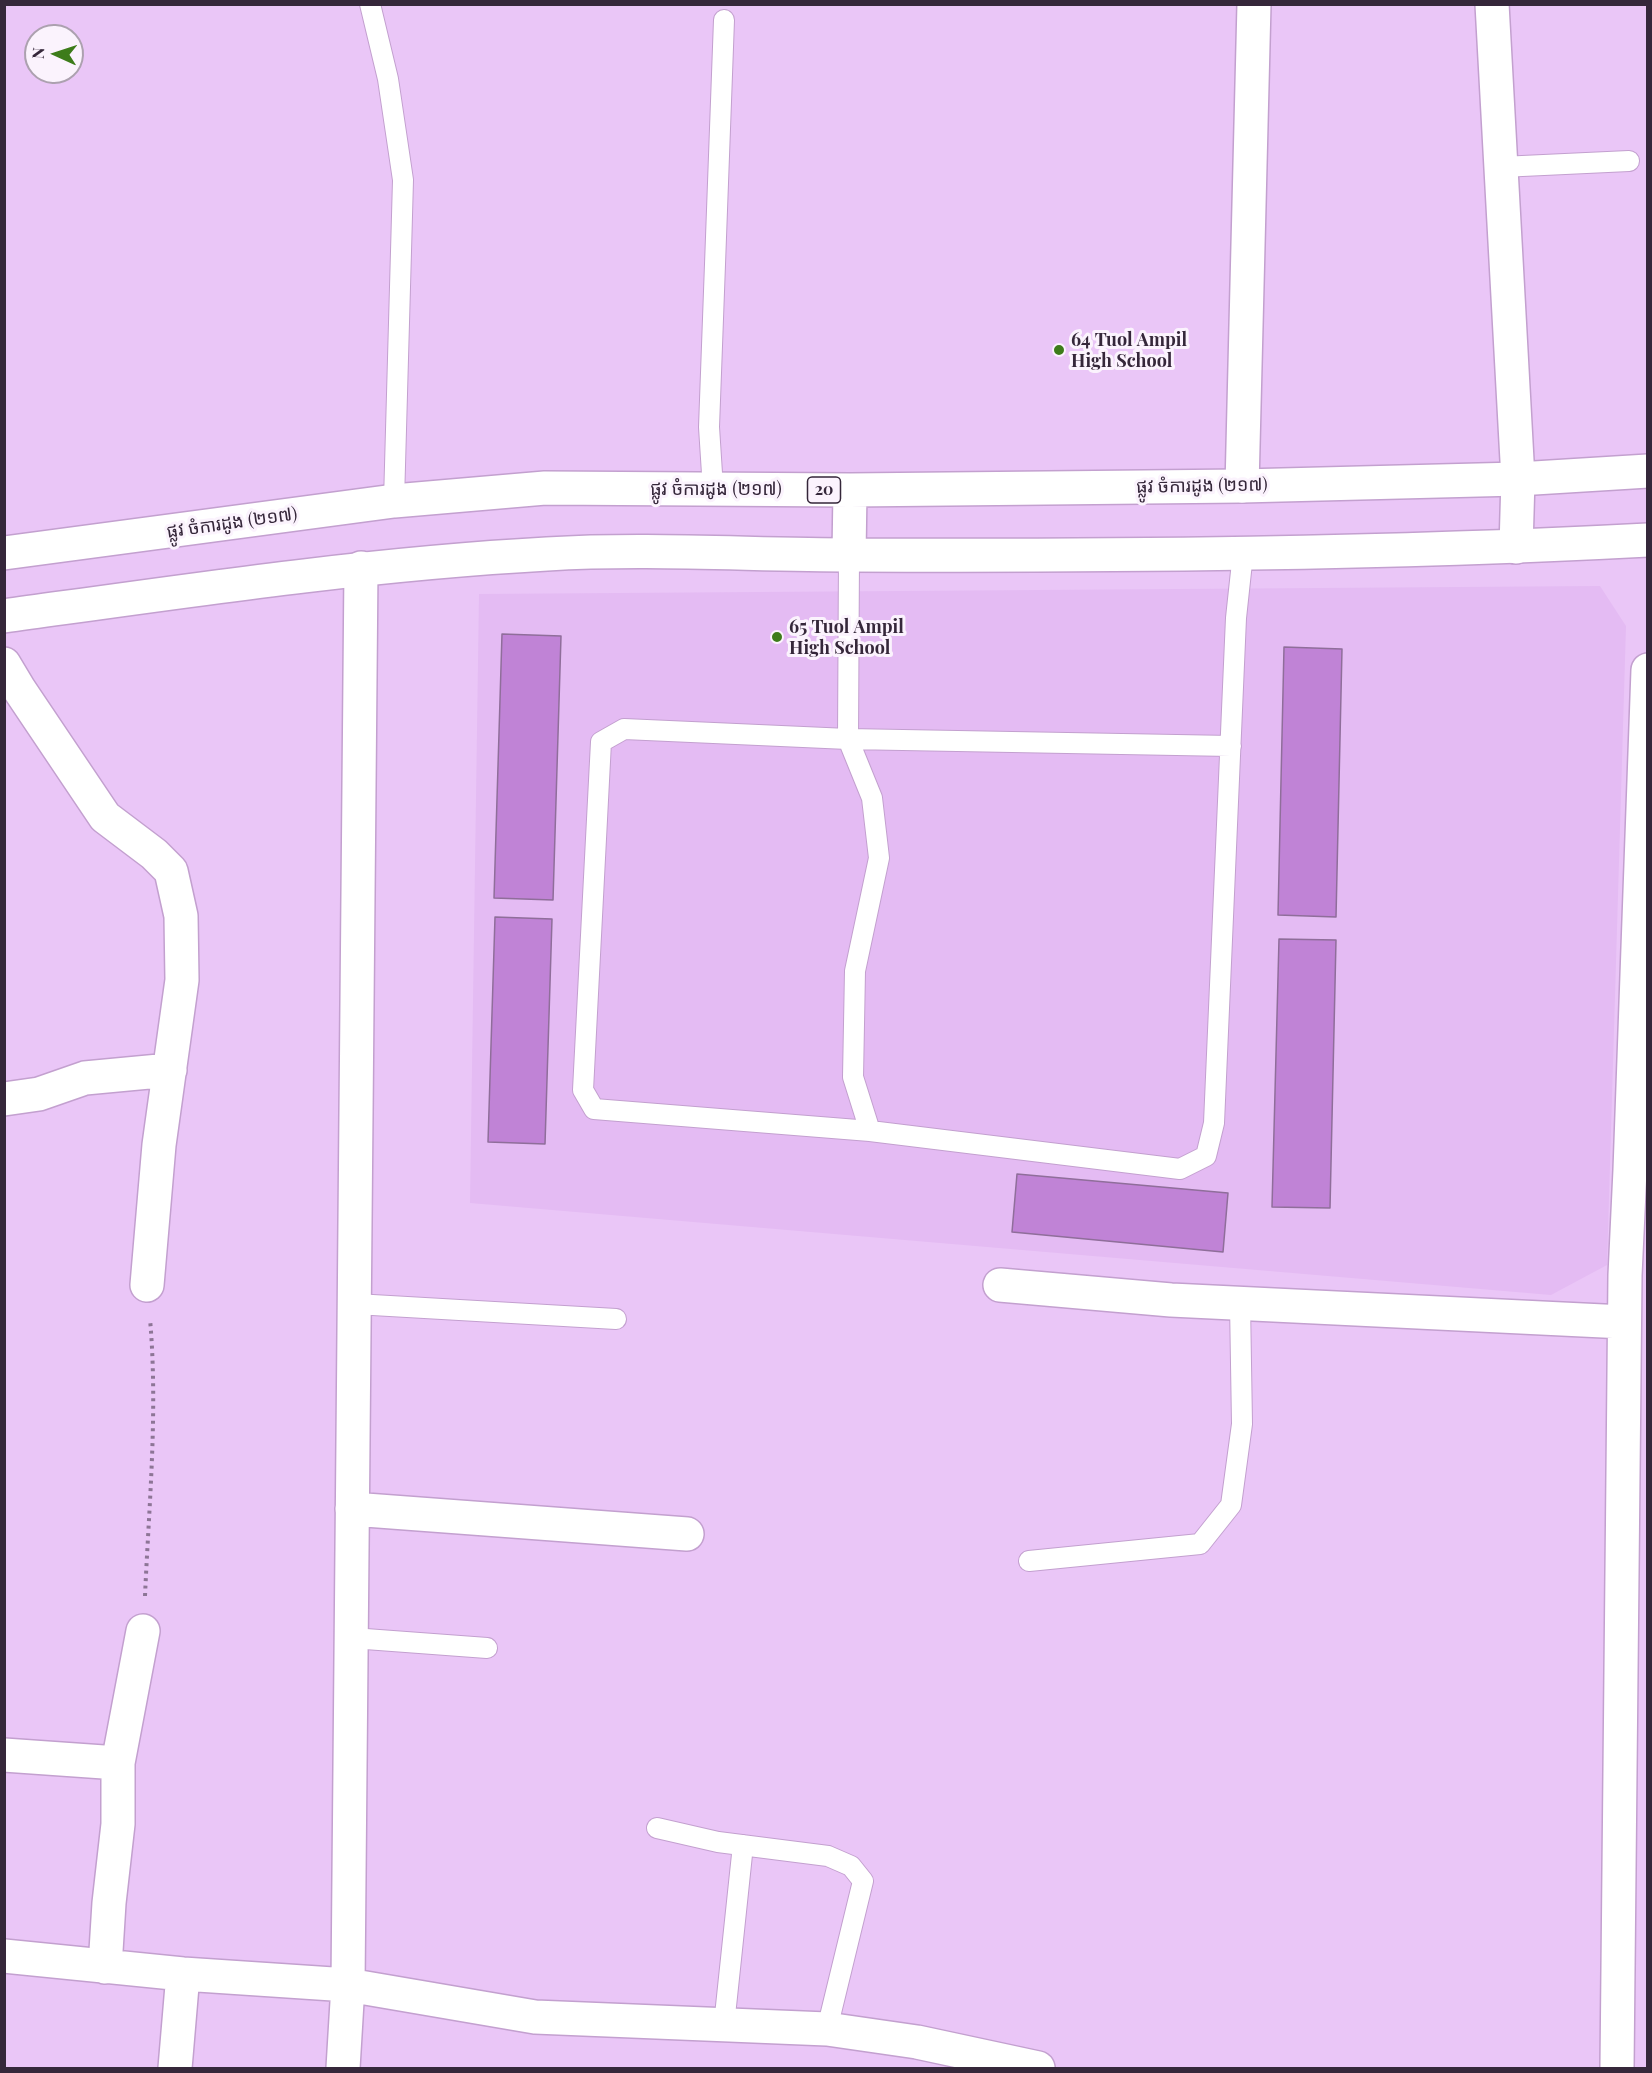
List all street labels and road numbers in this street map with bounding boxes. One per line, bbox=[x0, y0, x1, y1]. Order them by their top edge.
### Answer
street label: ផ្លូវ ចំការដូង (២១៧) bbox=[1136, 474, 1268, 498]
road number: 20 bbox=[808, 477, 840, 503]
street label: ផ្លូវ ចំការដូង (២១៧) bbox=[650, 478, 782, 500]
street label: ផ្លូវ ចំការដូង (២១៧) bbox=[165, 503, 299, 543]

